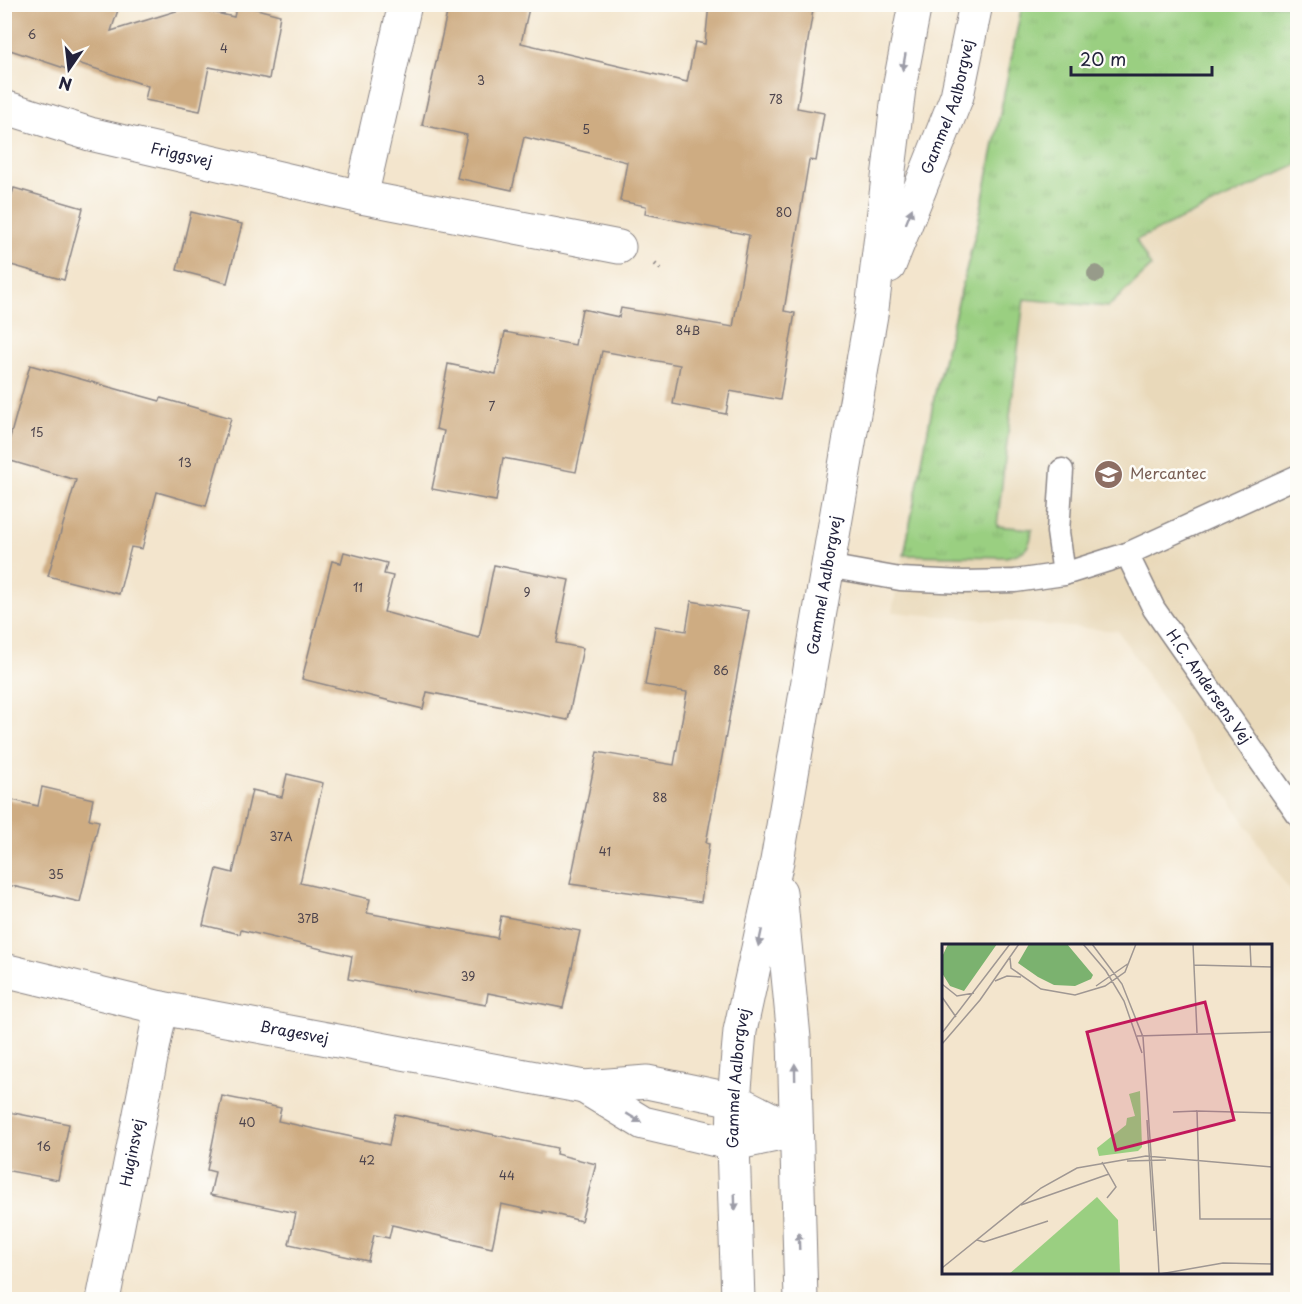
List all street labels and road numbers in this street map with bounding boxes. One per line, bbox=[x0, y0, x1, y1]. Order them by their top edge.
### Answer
street label: Gammel Aalborgvej bbox=[914, 37, 978, 177]
street label: Friggsvej bbox=[149, 136, 215, 172]
street label: Gammel Aalborgvej bbox=[800, 514, 846, 656]
street label: H.C. Andersens Vej bbox=[1161, 624, 1258, 748]
street label: Gammel Aalborgvej bbox=[720, 1006, 755, 1149]
street label: Bragesvej bbox=[258, 1014, 331, 1049]
street label: Huginsvej bbox=[113, 1117, 149, 1189]

